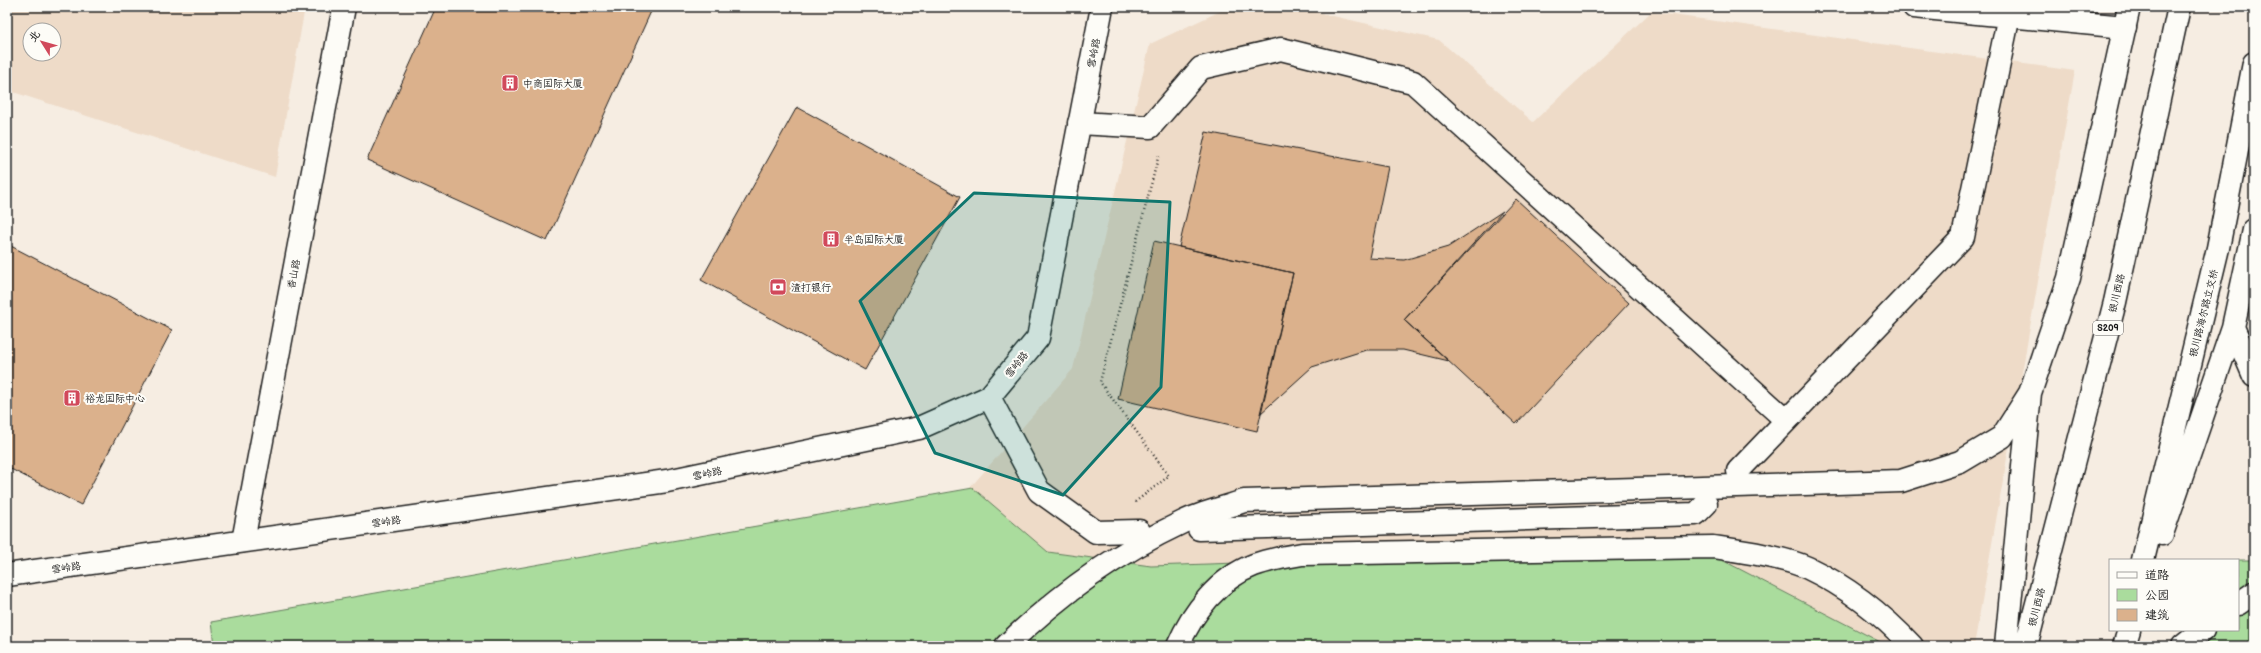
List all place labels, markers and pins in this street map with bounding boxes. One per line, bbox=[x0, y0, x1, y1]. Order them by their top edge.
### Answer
building icon: 中商国际大厦 bbox=[500, 73, 520, 93]
place label: 中商国际大厦 bbox=[523, 78, 583, 90]
building icon: 半岛国际大厦 bbox=[821, 229, 841, 249]
place label: 半岛国际大厦 bbox=[844, 234, 904, 246]
bank icon: 渣打银行 bbox=[768, 277, 788, 297]
place label: 渣打银行 bbox=[791, 282, 831, 294]
building icon: 裕龙国际中心 bbox=[62, 388, 82, 408]
place label: 裕龙国际中心 bbox=[85, 393, 145, 405]

